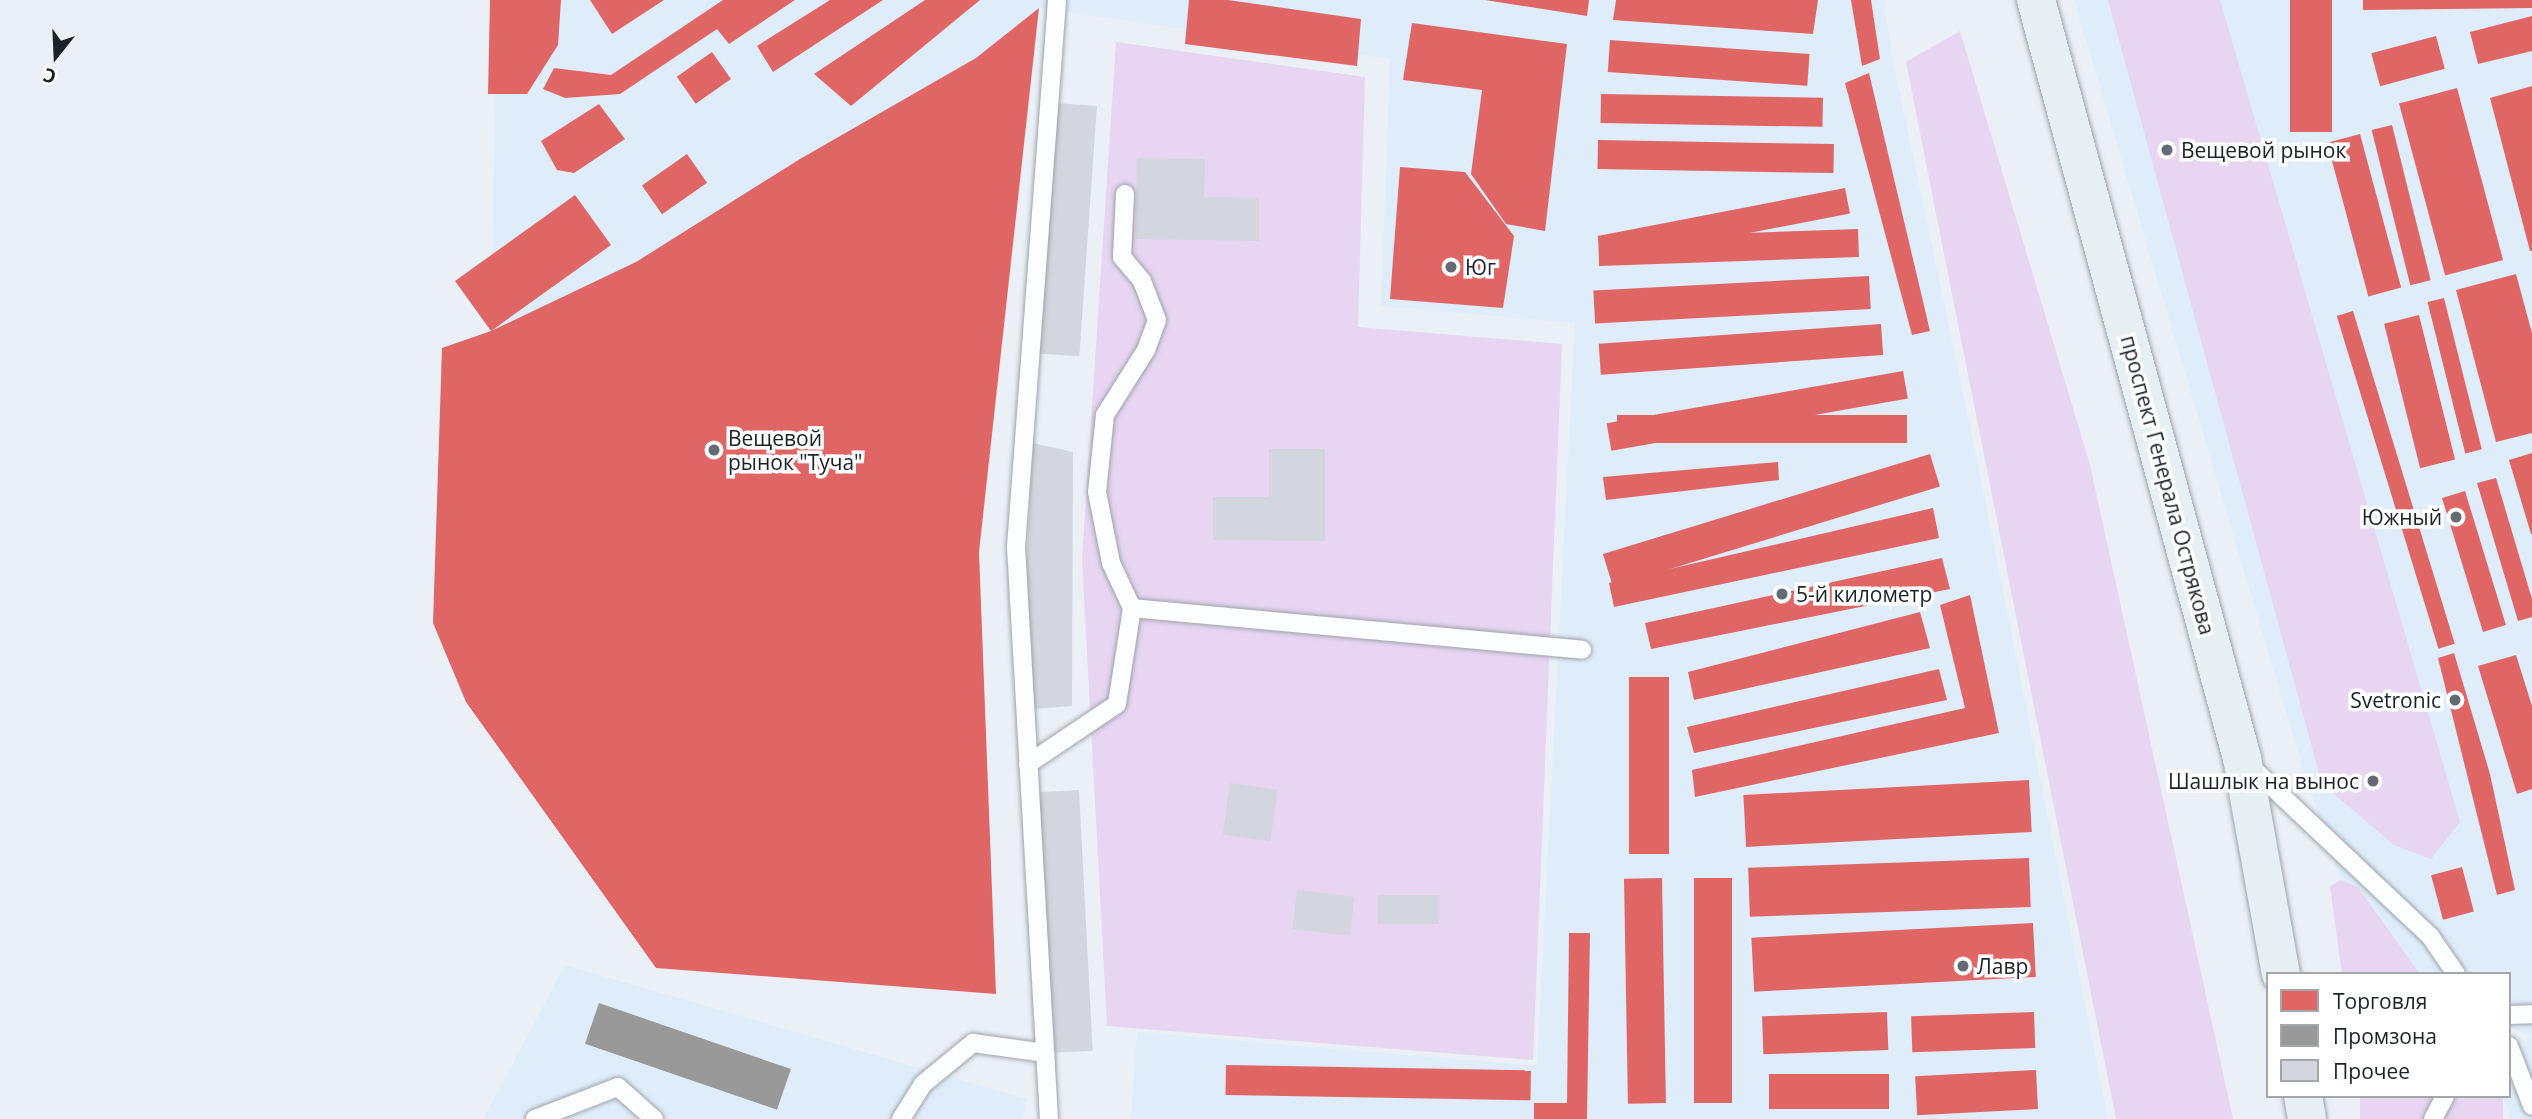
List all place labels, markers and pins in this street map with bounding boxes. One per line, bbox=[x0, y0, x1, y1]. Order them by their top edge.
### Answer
place label: Вещевой рынок bbox=[2181, 137, 2346, 163]
marker: Вещевой рынок bbox=[2159, 142, 2175, 158]
place label: Юг bbox=[1465, 254, 1496, 280]
marker: Юг bbox=[1443, 259, 1459, 275]
place label: Вещевой рынок "Туча" bbox=[728, 425, 862, 475]
marker: Вещевой рынок "Туча" bbox=[706, 442, 722, 458]
place label: Южный bbox=[2362, 504, 2442, 530]
marker: Южный bbox=[2448, 509, 2464, 525]
place label: 5-й километр bbox=[1796, 581, 1932, 607]
marker: 5-й километр bbox=[1774, 586, 1790, 602]
place label: Svetronic bbox=[2350, 687, 2441, 713]
marker: Svetronic bbox=[2447, 692, 2463, 708]
place label: Шашлык на вынос bbox=[2168, 768, 2359, 794]
marker: Шашлык на вынос bbox=[2365, 773, 2381, 789]
place label: Лавр bbox=[1977, 953, 2028, 979]
marker: Лавр bbox=[1955, 958, 1971, 974]

